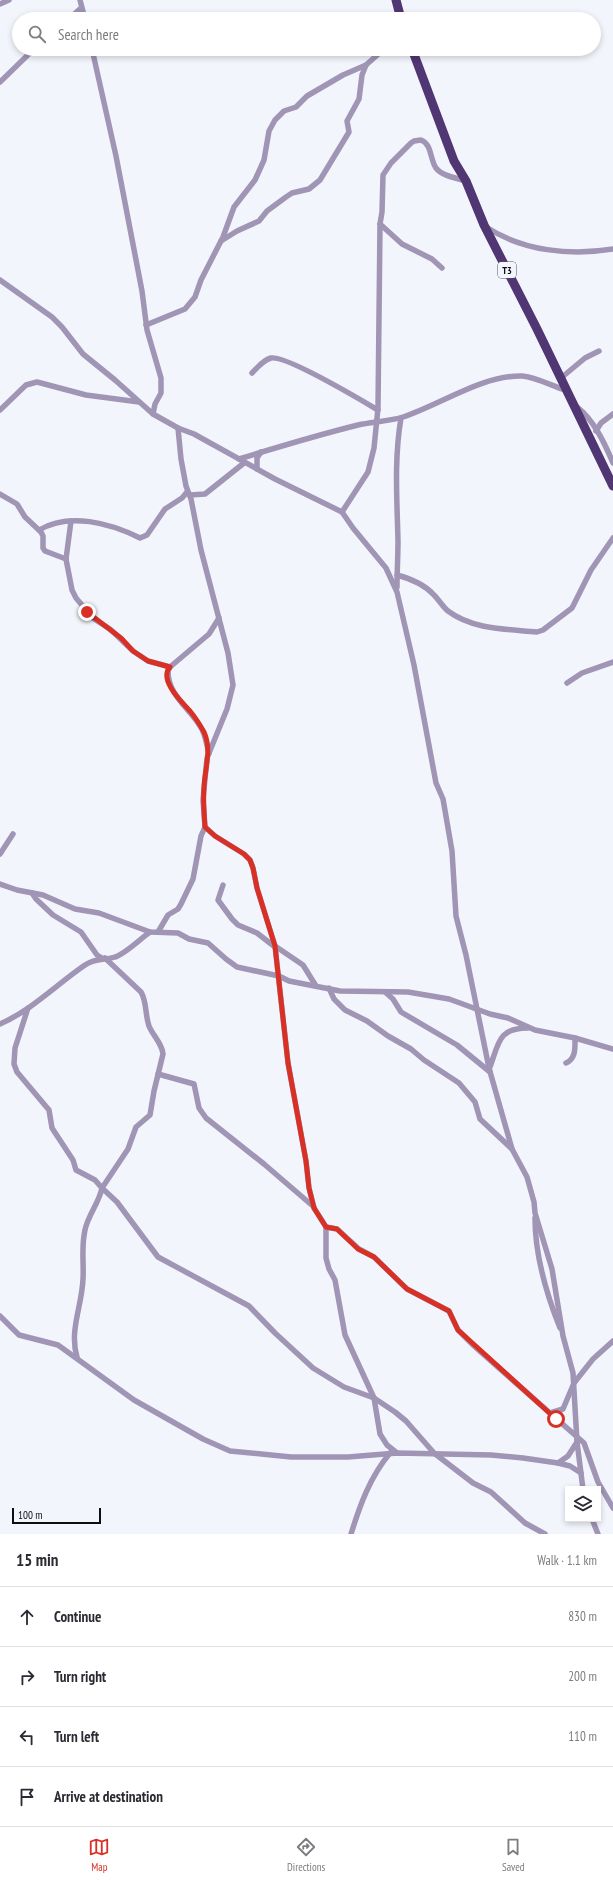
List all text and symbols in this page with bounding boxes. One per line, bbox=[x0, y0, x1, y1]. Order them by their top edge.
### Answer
search box bbox=[12, 12, 601, 56]
icon: search bbox=[26, 23, 48, 45]
text: Search here bbox=[58, 25, 119, 44]
road number: T3 bbox=[498, 262, 516, 278]
route end bbox=[78, 603, 96, 621]
route start bbox=[547, 1410, 565, 1428]
map controls bbox=[565, 1486, 601, 1522]
button: layers bbox=[565, 1486, 601, 1522]
scale bar bbox=[12, 1506, 101, 1525]
text: 100 m bbox=[18, 1508, 42, 1522]
text: 15 min bbox=[16, 1549, 58, 1571]
text: Walk · 1.1 km bbox=[537, 1552, 597, 1569]
icon: ahead bbox=[16, 1606, 38, 1628]
text: Continue bbox=[54, 1607, 101, 1626]
text: 830 m bbox=[568, 1608, 597, 1625]
icon: right bbox=[16, 1666, 38, 1688]
text: Turn right bbox=[54, 1667, 106, 1686]
text: 200 m bbox=[568, 1668, 597, 1685]
icon: left bbox=[16, 1726, 38, 1748]
text: Turn left bbox=[54, 1727, 99, 1746]
text: 110 m bbox=[568, 1728, 597, 1745]
icon: arrive bbox=[16, 1786, 38, 1808]
text: Arrive at destination bbox=[54, 1787, 163, 1806]
tab: Map bbox=[88, 1836, 110, 1874]
tab: Directions bbox=[287, 1836, 325, 1874]
tab: Saved bbox=[502, 1836, 525, 1874]

